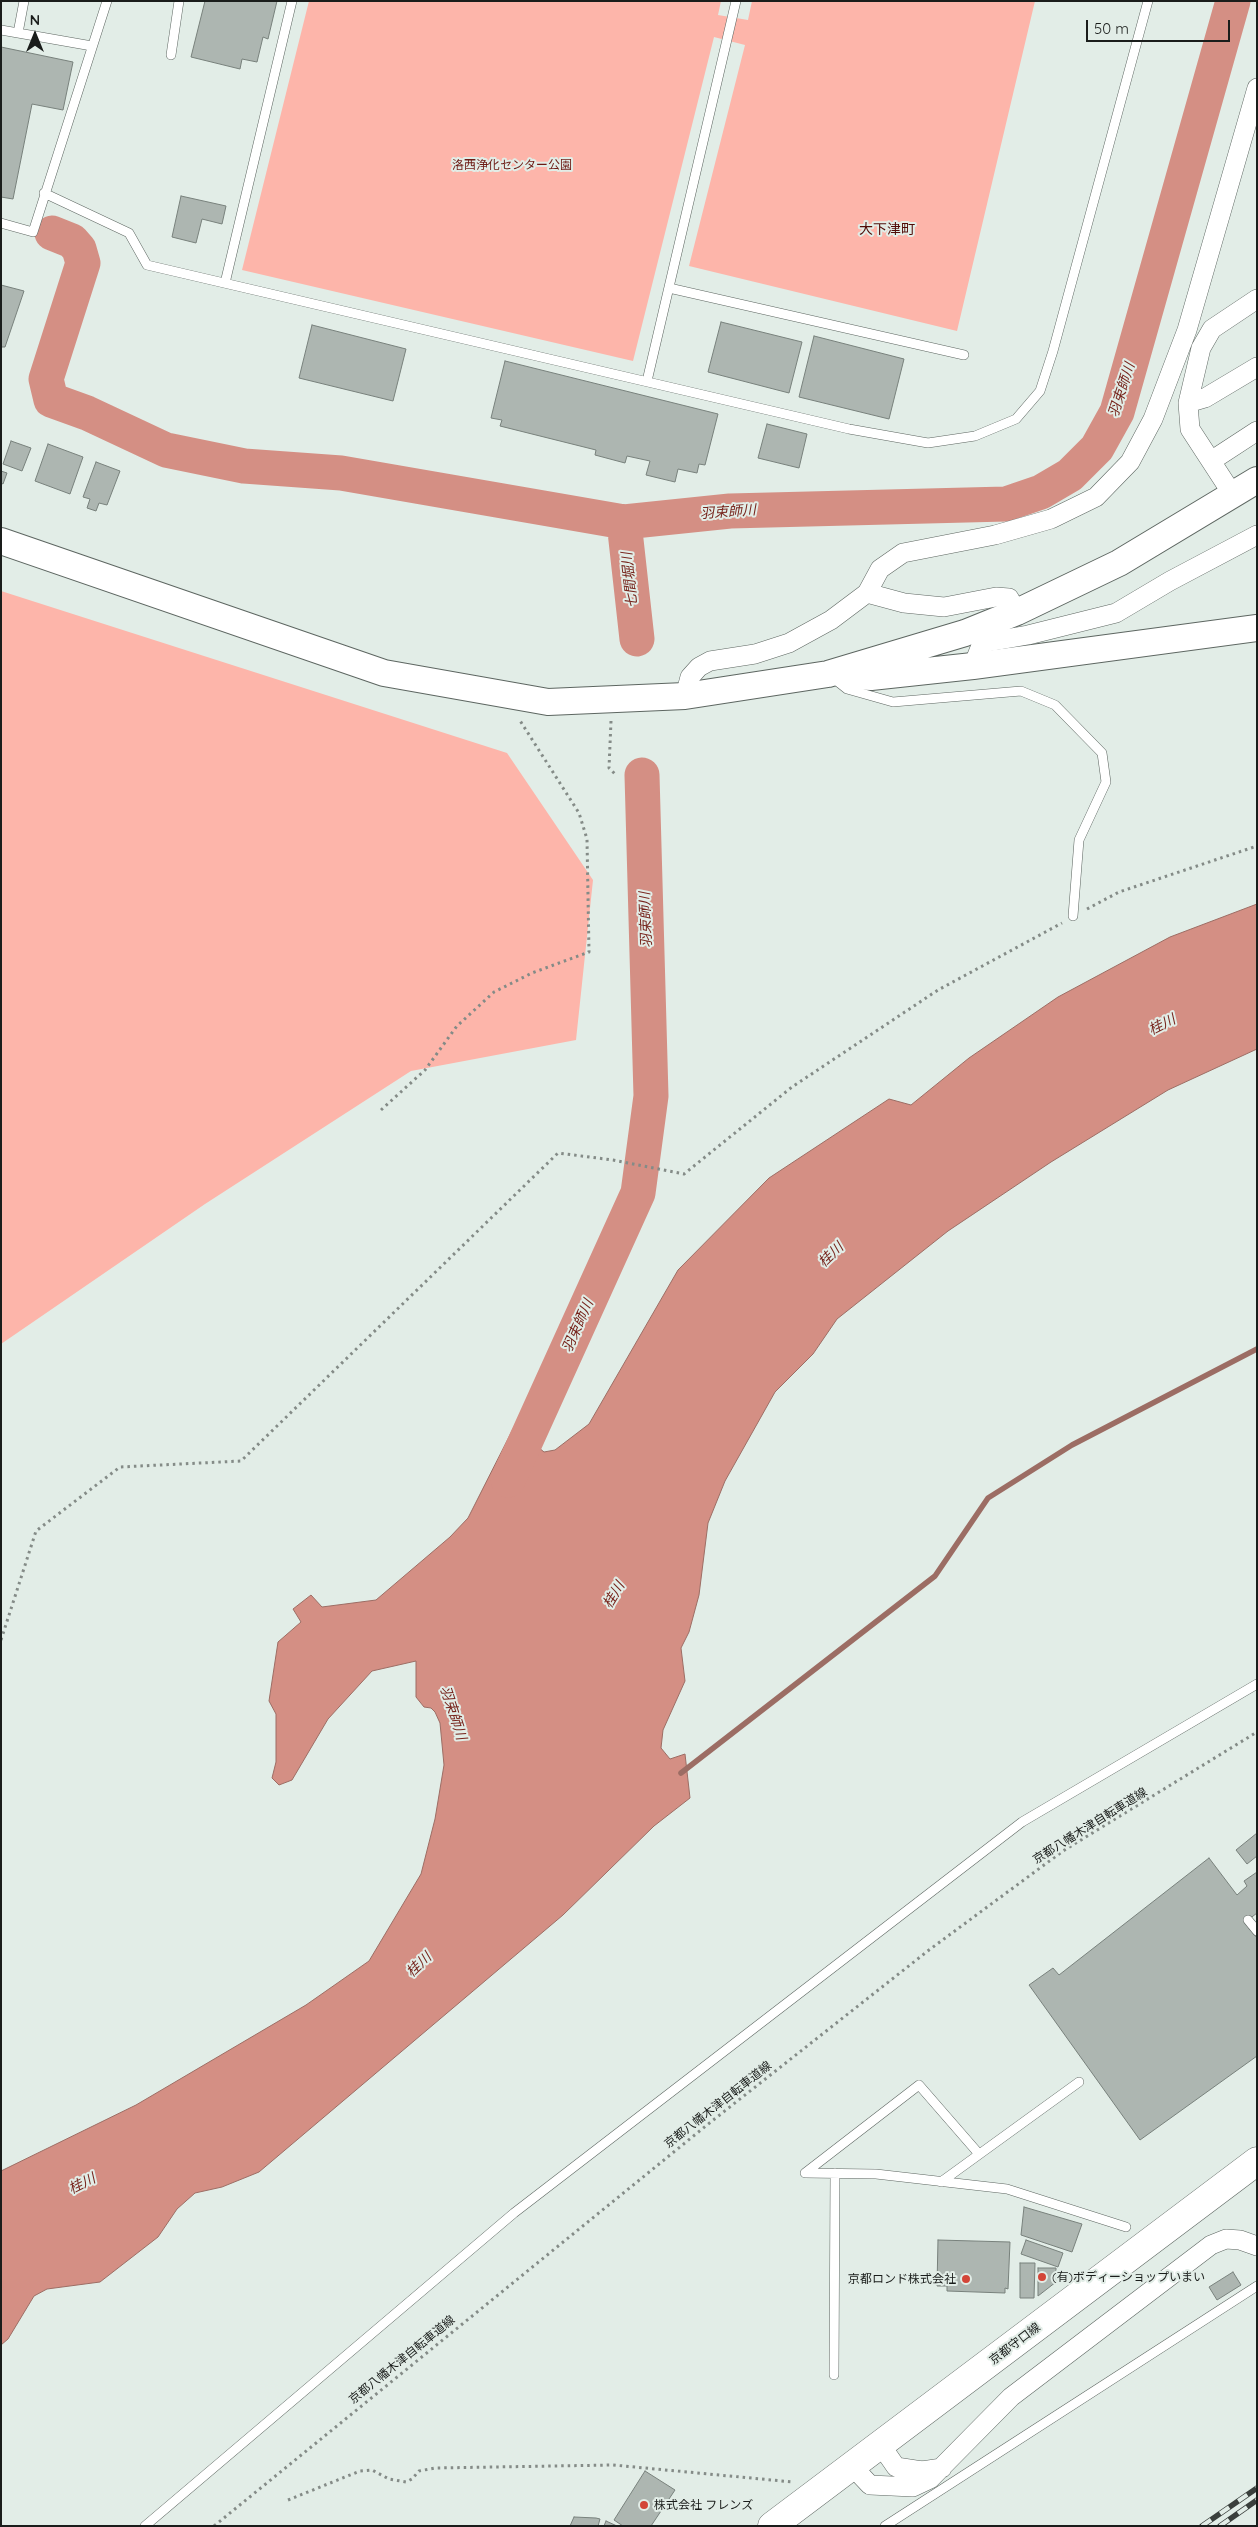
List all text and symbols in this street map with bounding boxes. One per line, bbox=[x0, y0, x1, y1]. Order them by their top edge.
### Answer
north arrow bbox=[10, 10, 60, 60]
scale bar bbox=[1088, 10, 1232, 42]
text: N bbox=[30, 11, 40, 29]
text: 50 m bbox=[1094, 19, 1129, 38]
park label: 洛西浄化センター公園 bbox=[452, 158, 572, 172]
district label: 大下津町 bbox=[859, 222, 915, 238]
water label: 羽束師川 bbox=[1105, 361, 1139, 419]
water label: 羽束師川 bbox=[699, 502, 757, 522]
water label: 七間堀川 bbox=[619, 551, 641, 609]
water label: 羽束師川 bbox=[637, 892, 655, 948]
water label: 桂川 bbox=[1146, 1011, 1178, 1039]
water label: 桂川 bbox=[815, 1239, 847, 1271]
water label: 羽束師川 bbox=[559, 1297, 597, 1355]
water label: 桂川 bbox=[600, 1579, 628, 1611]
water label: 羽束師川 bbox=[436, 1684, 470, 1742]
street label: 京都八幡木津自転車道線 bbox=[1030, 1785, 1150, 1867]
water label: 桂川 bbox=[403, 1949, 435, 1981]
street label: 京都八幡木津自転車道線 bbox=[662, 2059, 774, 2151]
water label: 桂川 bbox=[66, 2170, 98, 2198]
place label: (有)ボディーショップいまい bbox=[1052, 2270, 1205, 2284]
marker: (有)ボディーショップいまい bbox=[1036, 2271, 1048, 2283]
place label: 京都ロンド株式会社 bbox=[848, 2272, 956, 2286]
marker: 京都ロンド株式会社 bbox=[960, 2273, 972, 2285]
street label: 京都八幡木津自転車道線 bbox=[346, 2313, 458, 2407]
street label: 京都守口線 bbox=[987, 2320, 1043, 2368]
place label: 株式会社 フレンズ bbox=[654, 2498, 753, 2512]
marker: 株式会社 フレンズ bbox=[638, 2499, 650, 2511]

